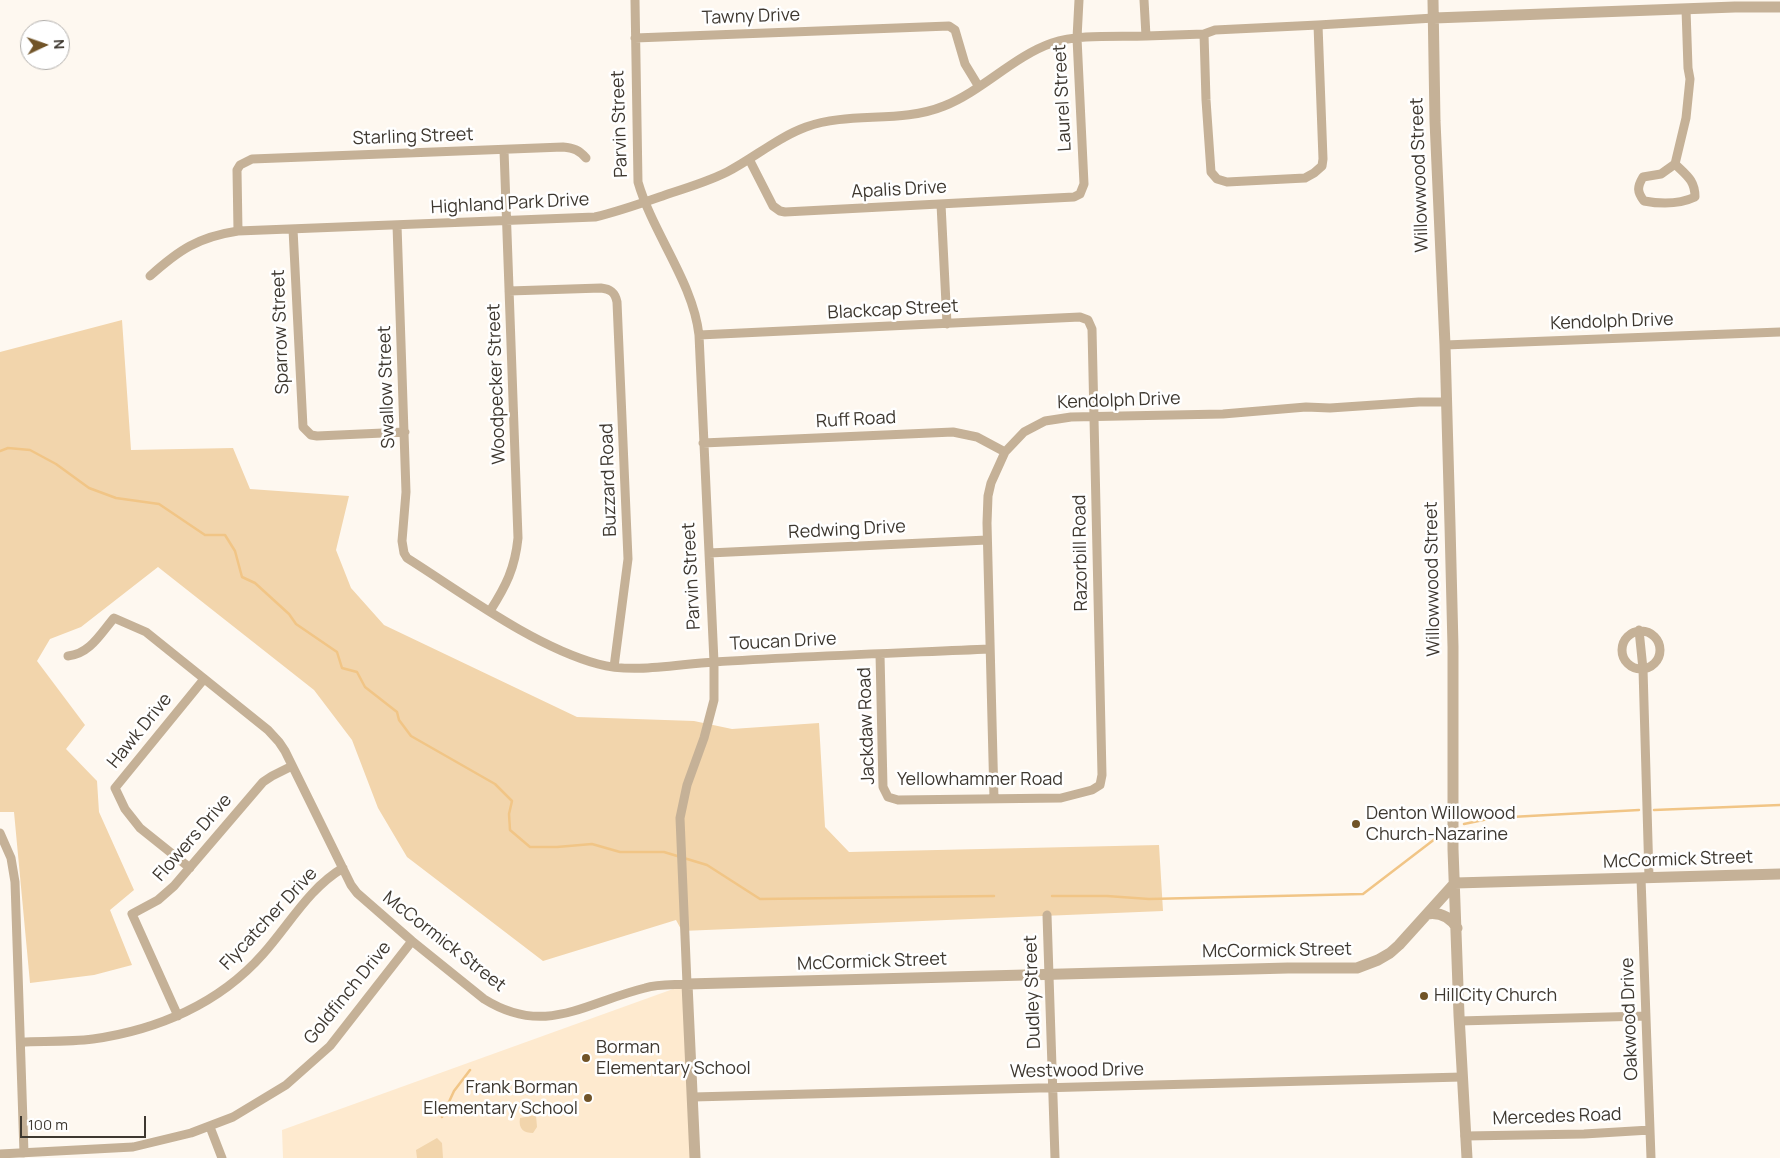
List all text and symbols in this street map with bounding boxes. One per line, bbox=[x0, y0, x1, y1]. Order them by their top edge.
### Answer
street label: Tawny Drive bbox=[701, 4, 801, 30]
north arrow bbox=[20, 20, 70, 70]
text: N bbox=[50, 39, 69, 50]
street label: Laurel Street bbox=[1049, 44, 1077, 152]
street label: Parvin Street bbox=[607, 70, 633, 178]
street label: Willowwood Street bbox=[1407, 97, 1433, 253]
street label: Starling Street bbox=[352, 124, 474, 150]
street label: Apalis Drive bbox=[851, 177, 947, 203]
street label: Highland Park Drive bbox=[430, 189, 590, 219]
street label: Sparrow Street bbox=[268, 269, 294, 395]
street label: Blackcap Street bbox=[827, 296, 959, 324]
street label: Woodpecker Street bbox=[483, 303, 511, 465]
street label: Kendolph Drive bbox=[1550, 309, 1674, 335]
street label: Swallow Street bbox=[374, 325, 400, 449]
street label: Kendolph Drive bbox=[1057, 388, 1181, 414]
street label: Ruff Road bbox=[815, 407, 897, 433]
street label: Buzzard Road bbox=[596, 423, 622, 537]
street label: Razorbill Road bbox=[1069, 494, 1093, 612]
street label: Willowwood Street bbox=[1421, 501, 1445, 657]
street label: Redwing Drive bbox=[788, 516, 906, 544]
street label: Parvin Street bbox=[678, 522, 706, 630]
street label: Toucan Drive bbox=[729, 628, 837, 656]
street label: Jackdaw Road bbox=[854, 667, 880, 785]
street label: Hawk Drive bbox=[103, 689, 177, 773]
street label: Yellowhammer Road bbox=[897, 769, 1063, 791]
street label: Flowers Drive bbox=[149, 790, 237, 886]
place label: Denton Willowood Church-Nazarine bbox=[1366, 803, 1516, 846]
marker: Denton Willowood Church-Nazarine bbox=[1350, 818, 1362, 830]
street label: McCormick Street bbox=[1603, 847, 1753, 873]
street label: Flycatcher Drive bbox=[216, 863, 322, 975]
street label: McCormick Street bbox=[378, 887, 510, 997]
street label: Dudley Street bbox=[1020, 935, 1046, 1049]
street label: Goldfinch Drive bbox=[300, 937, 396, 1049]
street label: McCormick Street bbox=[1202, 939, 1352, 963]
street label: McCormick Street bbox=[797, 949, 947, 975]
street label: Oakwood Drive bbox=[1617, 957, 1643, 1081]
place label: HillCity Church bbox=[1434, 985, 1557, 1007]
marker: HillCity Church bbox=[1418, 990, 1430, 1002]
place label: Borman Elementary School bbox=[596, 1037, 751, 1080]
marker: Borman Elementary School bbox=[580, 1052, 592, 1064]
street label: Westwood Drive bbox=[1010, 1059, 1144, 1083]
place label: Frank Borman Elementary School bbox=[423, 1077, 578, 1120]
marker: Frank Borman Elementary School bbox=[582, 1092, 594, 1104]
street label: Mercedes Road bbox=[1492, 1104, 1622, 1130]
scale bar bbox=[22, 1106, 149, 1138]
text: 100 m bbox=[28, 1114, 68, 1135]

